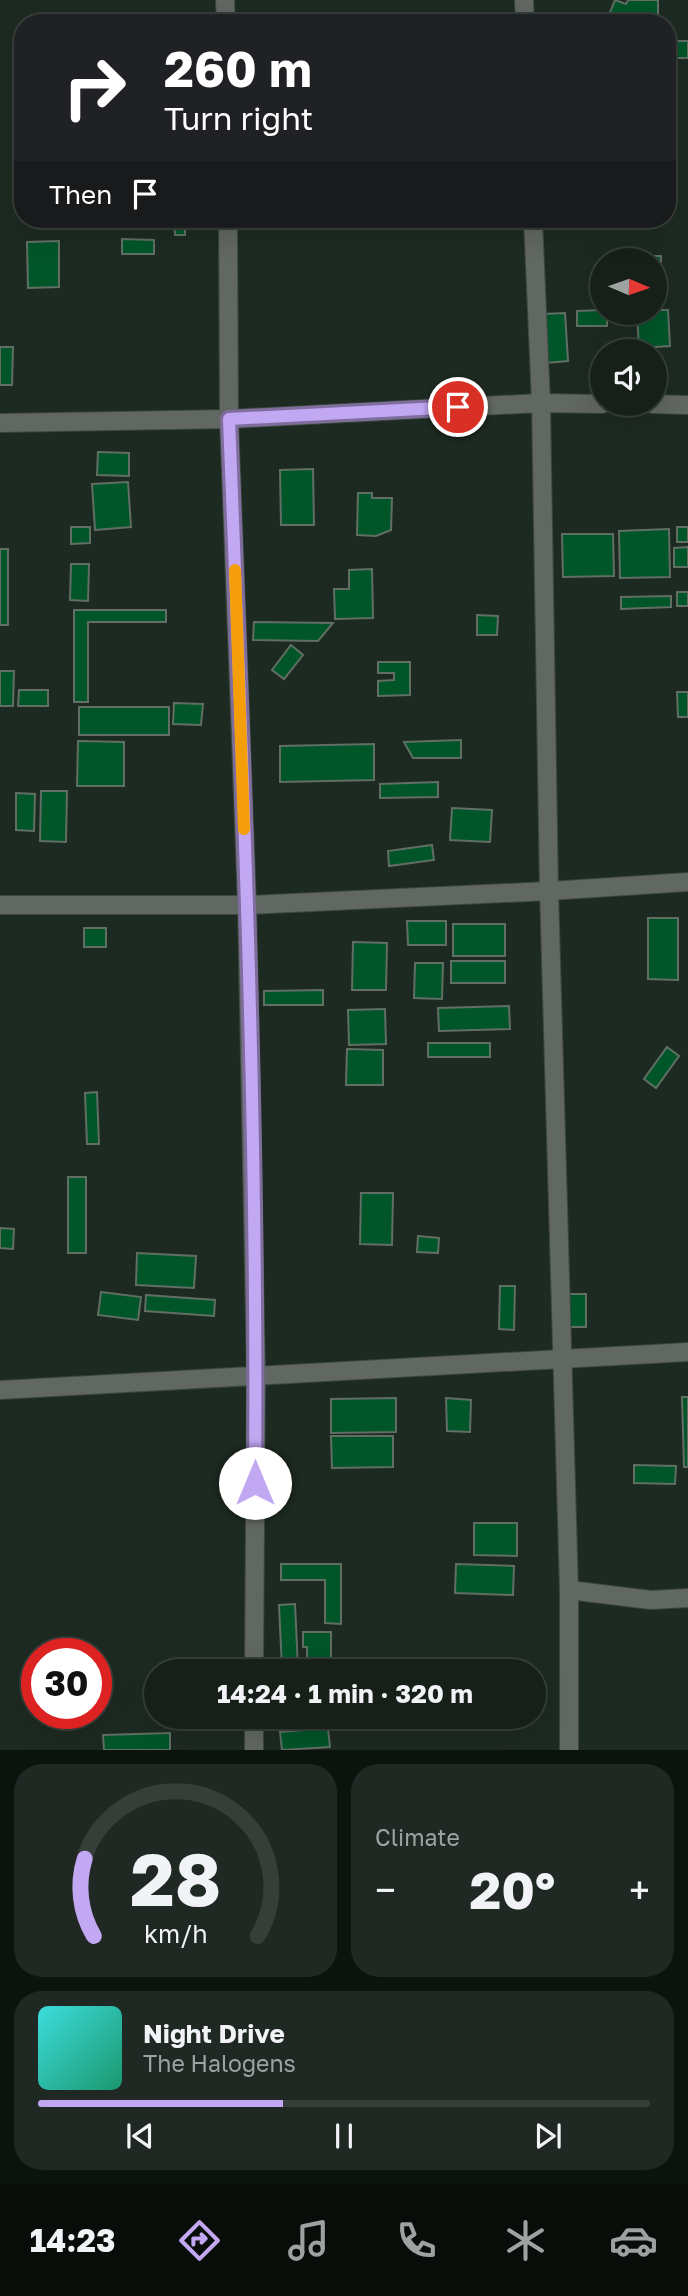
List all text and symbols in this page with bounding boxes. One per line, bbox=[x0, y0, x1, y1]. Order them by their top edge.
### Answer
text: 260 m bbox=[164, 39, 312, 98]
icon: right bbox=[49, 42, 140, 133]
text: Turn right bbox=[164, 99, 313, 137]
icon: arrive bbox=[126, 175, 164, 213]
text: Then bbox=[49, 179, 112, 210]
north arrow bbox=[590, 248, 667, 326]
map controls bbox=[590, 248, 667, 416]
button: sound bbox=[590, 339, 667, 416]
pin bbox=[428, 377, 488, 437]
icon: arrive bbox=[439, 388, 477, 426]
position arrow bbox=[218, 1446, 292, 1520]
speed limit sign: 30 bbox=[21, 1638, 112, 1729]
text: 14:24 · 1 min · 320 m bbox=[217, 1678, 473, 1709]
text: Climate bbox=[375, 1823, 460, 1851]
text: 28 bbox=[130, 1836, 221, 1923]
text: 20° bbox=[470, 1858, 555, 1920]
text: − bbox=[375, 1867, 396, 1912]
text: + bbox=[629, 1867, 650, 1912]
text: km/h bbox=[144, 1918, 207, 1949]
text: Night Drive bbox=[143, 2018, 285, 2049]
text: The Halogens bbox=[143, 2049, 296, 2077]
icon: previous bbox=[121, 2117, 159, 2155]
icon: pause bbox=[325, 2117, 363, 2155]
icon: next bbox=[529, 2117, 567, 2155]
icon: directions bbox=[175, 2216, 224, 2265]
icon: music bbox=[284, 2216, 333, 2265]
icon: phone bbox=[392, 2216, 441, 2265]
icon: climate bbox=[501, 2216, 550, 2265]
icon: car bbox=[609, 2216, 658, 2265]
text: 14:23 bbox=[30, 2221, 116, 2259]

